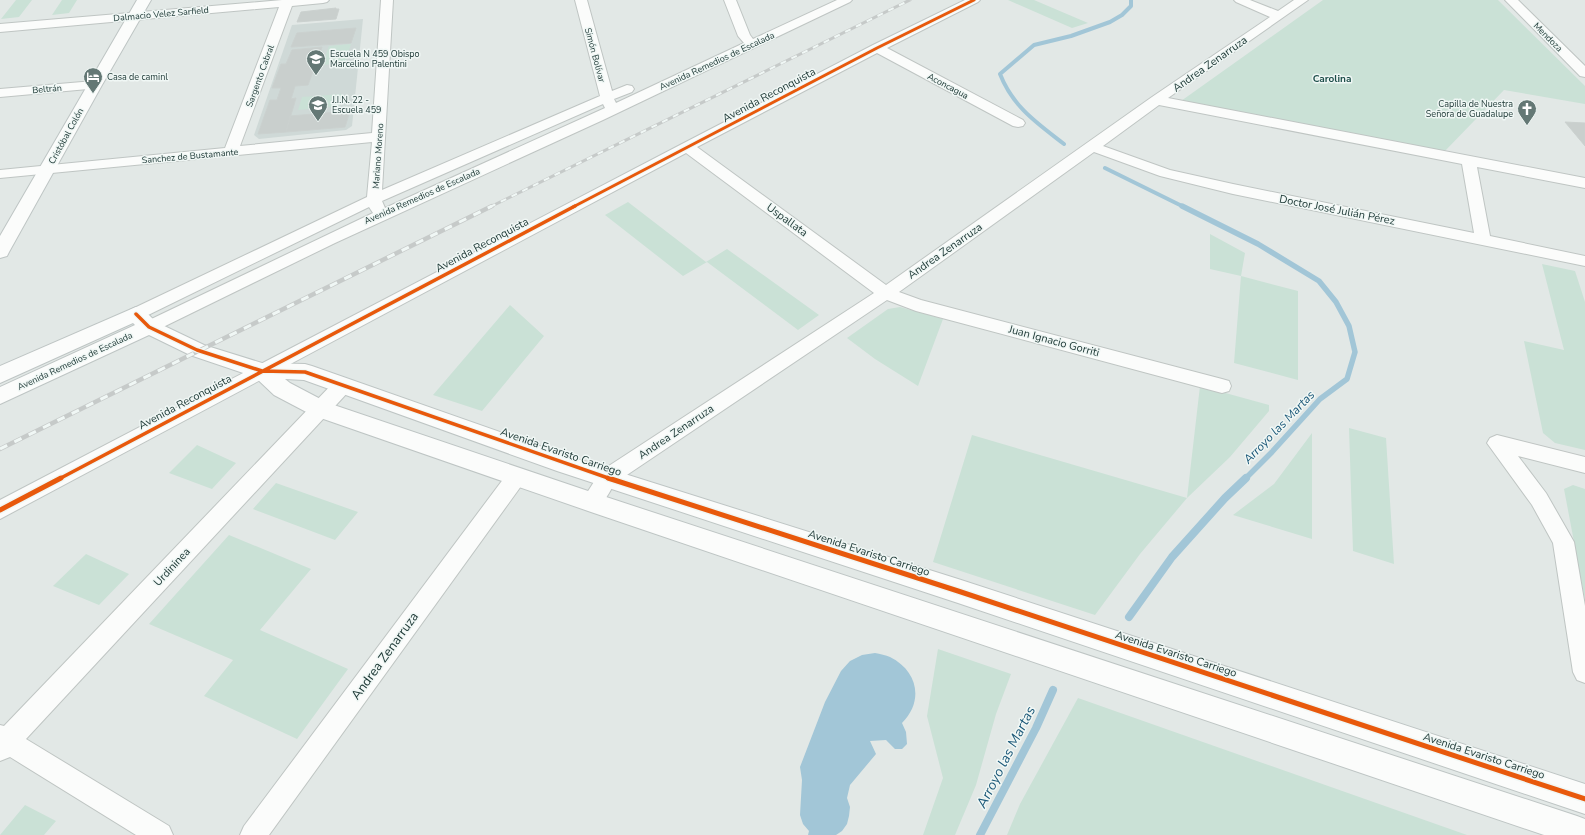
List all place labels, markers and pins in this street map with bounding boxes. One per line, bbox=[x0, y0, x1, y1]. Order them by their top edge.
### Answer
school or university icon: Escuela N 459 Obispo Marcelino Palentini bbox=[305, 48, 327, 76]
place label: Escuela N 459 Obispo Marcelino Palentini bbox=[330, 48, 420, 70]
hotel icon: Casa de caminl bbox=[82, 66, 104, 94]
place label: Casa de caminl bbox=[107, 71, 168, 83]
school or university icon: J.I.N. 22 - Escuela 459 bbox=[307, 94, 329, 122]
place label: J.I.N. 22 - Escuela 459 bbox=[331, 94, 381, 116]
place label: Capilla de Nuestra Señora de Guadalupe bbox=[1426, 98, 1513, 120]
church icon: Capilla de Nuestra Señora de Guadalupe bbox=[1516, 98, 1538, 126]

